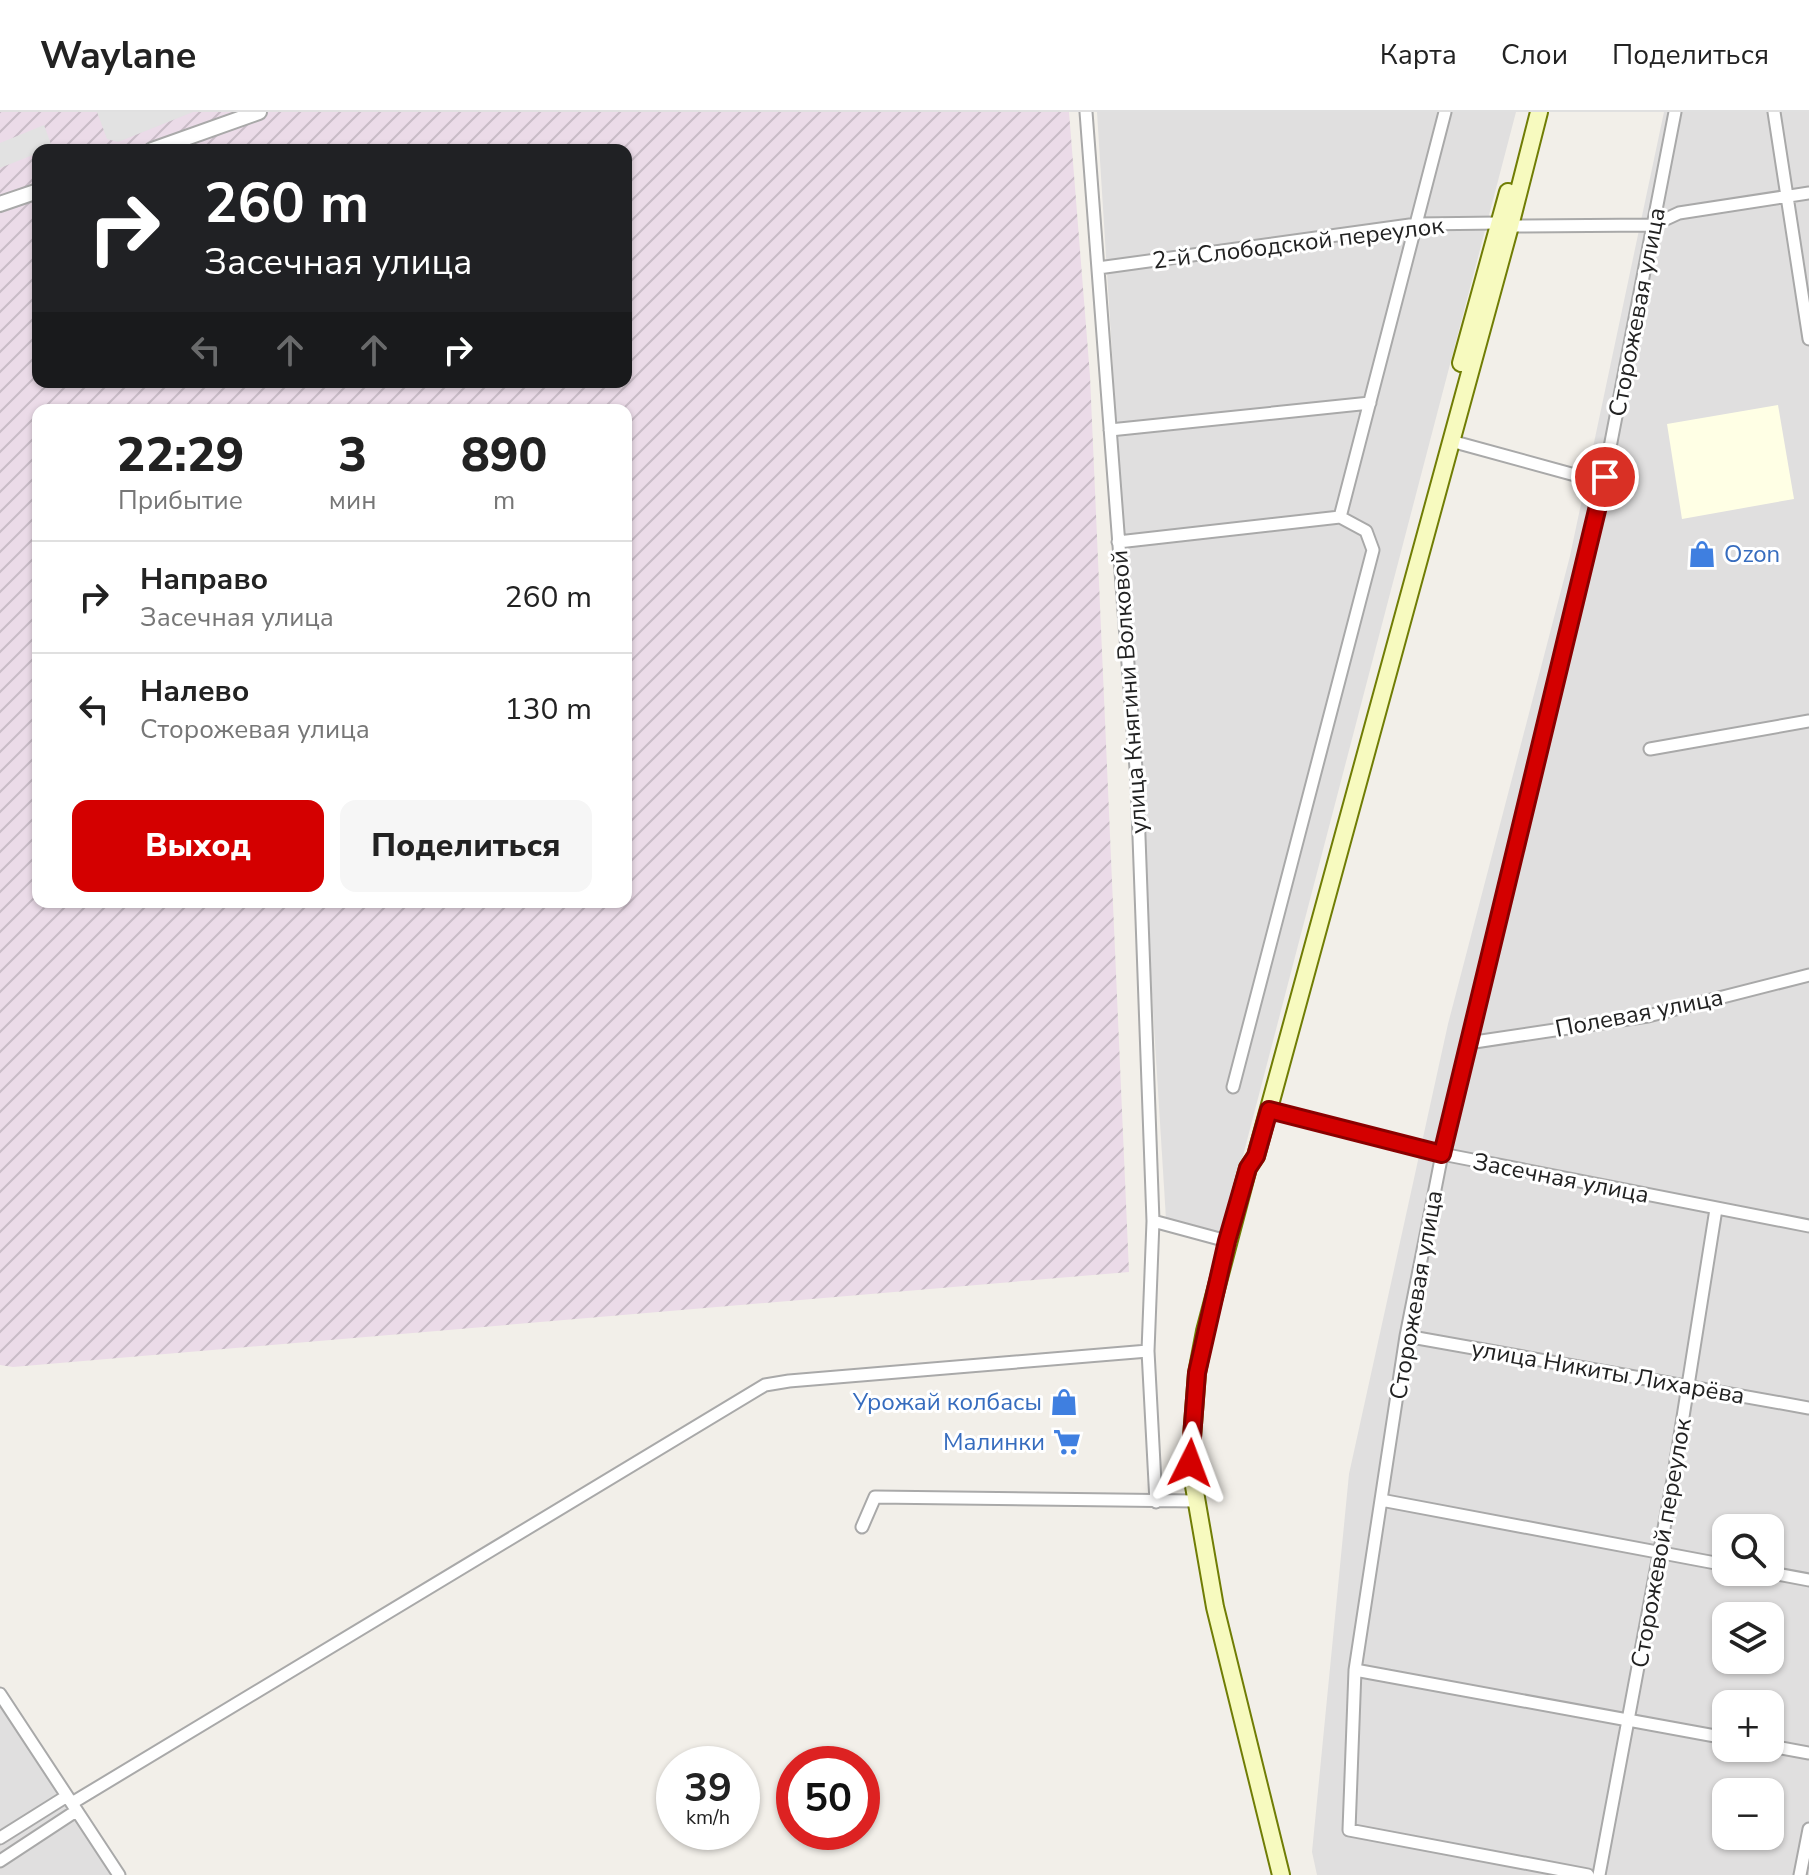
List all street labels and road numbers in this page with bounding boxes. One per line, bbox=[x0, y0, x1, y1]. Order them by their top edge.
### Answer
street label: Сторожевая улица bbox=[1601, 205, 1673, 419]
street label: 2-й Слободской переулок bbox=[1150, 209, 1446, 277]
street label: улица Княгини Волковой bbox=[1103, 549, 1155, 835]
street label: Полевая улица bbox=[1552, 981, 1726, 1045]
street label: Засечная улица bbox=[1470, 1145, 1652, 1211]
street label: Сторожевая улица bbox=[1382, 1188, 1450, 1402]
street label: улица Никиты Лихарёва bbox=[1469, 1332, 1747, 1412]
street label: Сторожевой переулок bbox=[1623, 1415, 1699, 1670]

